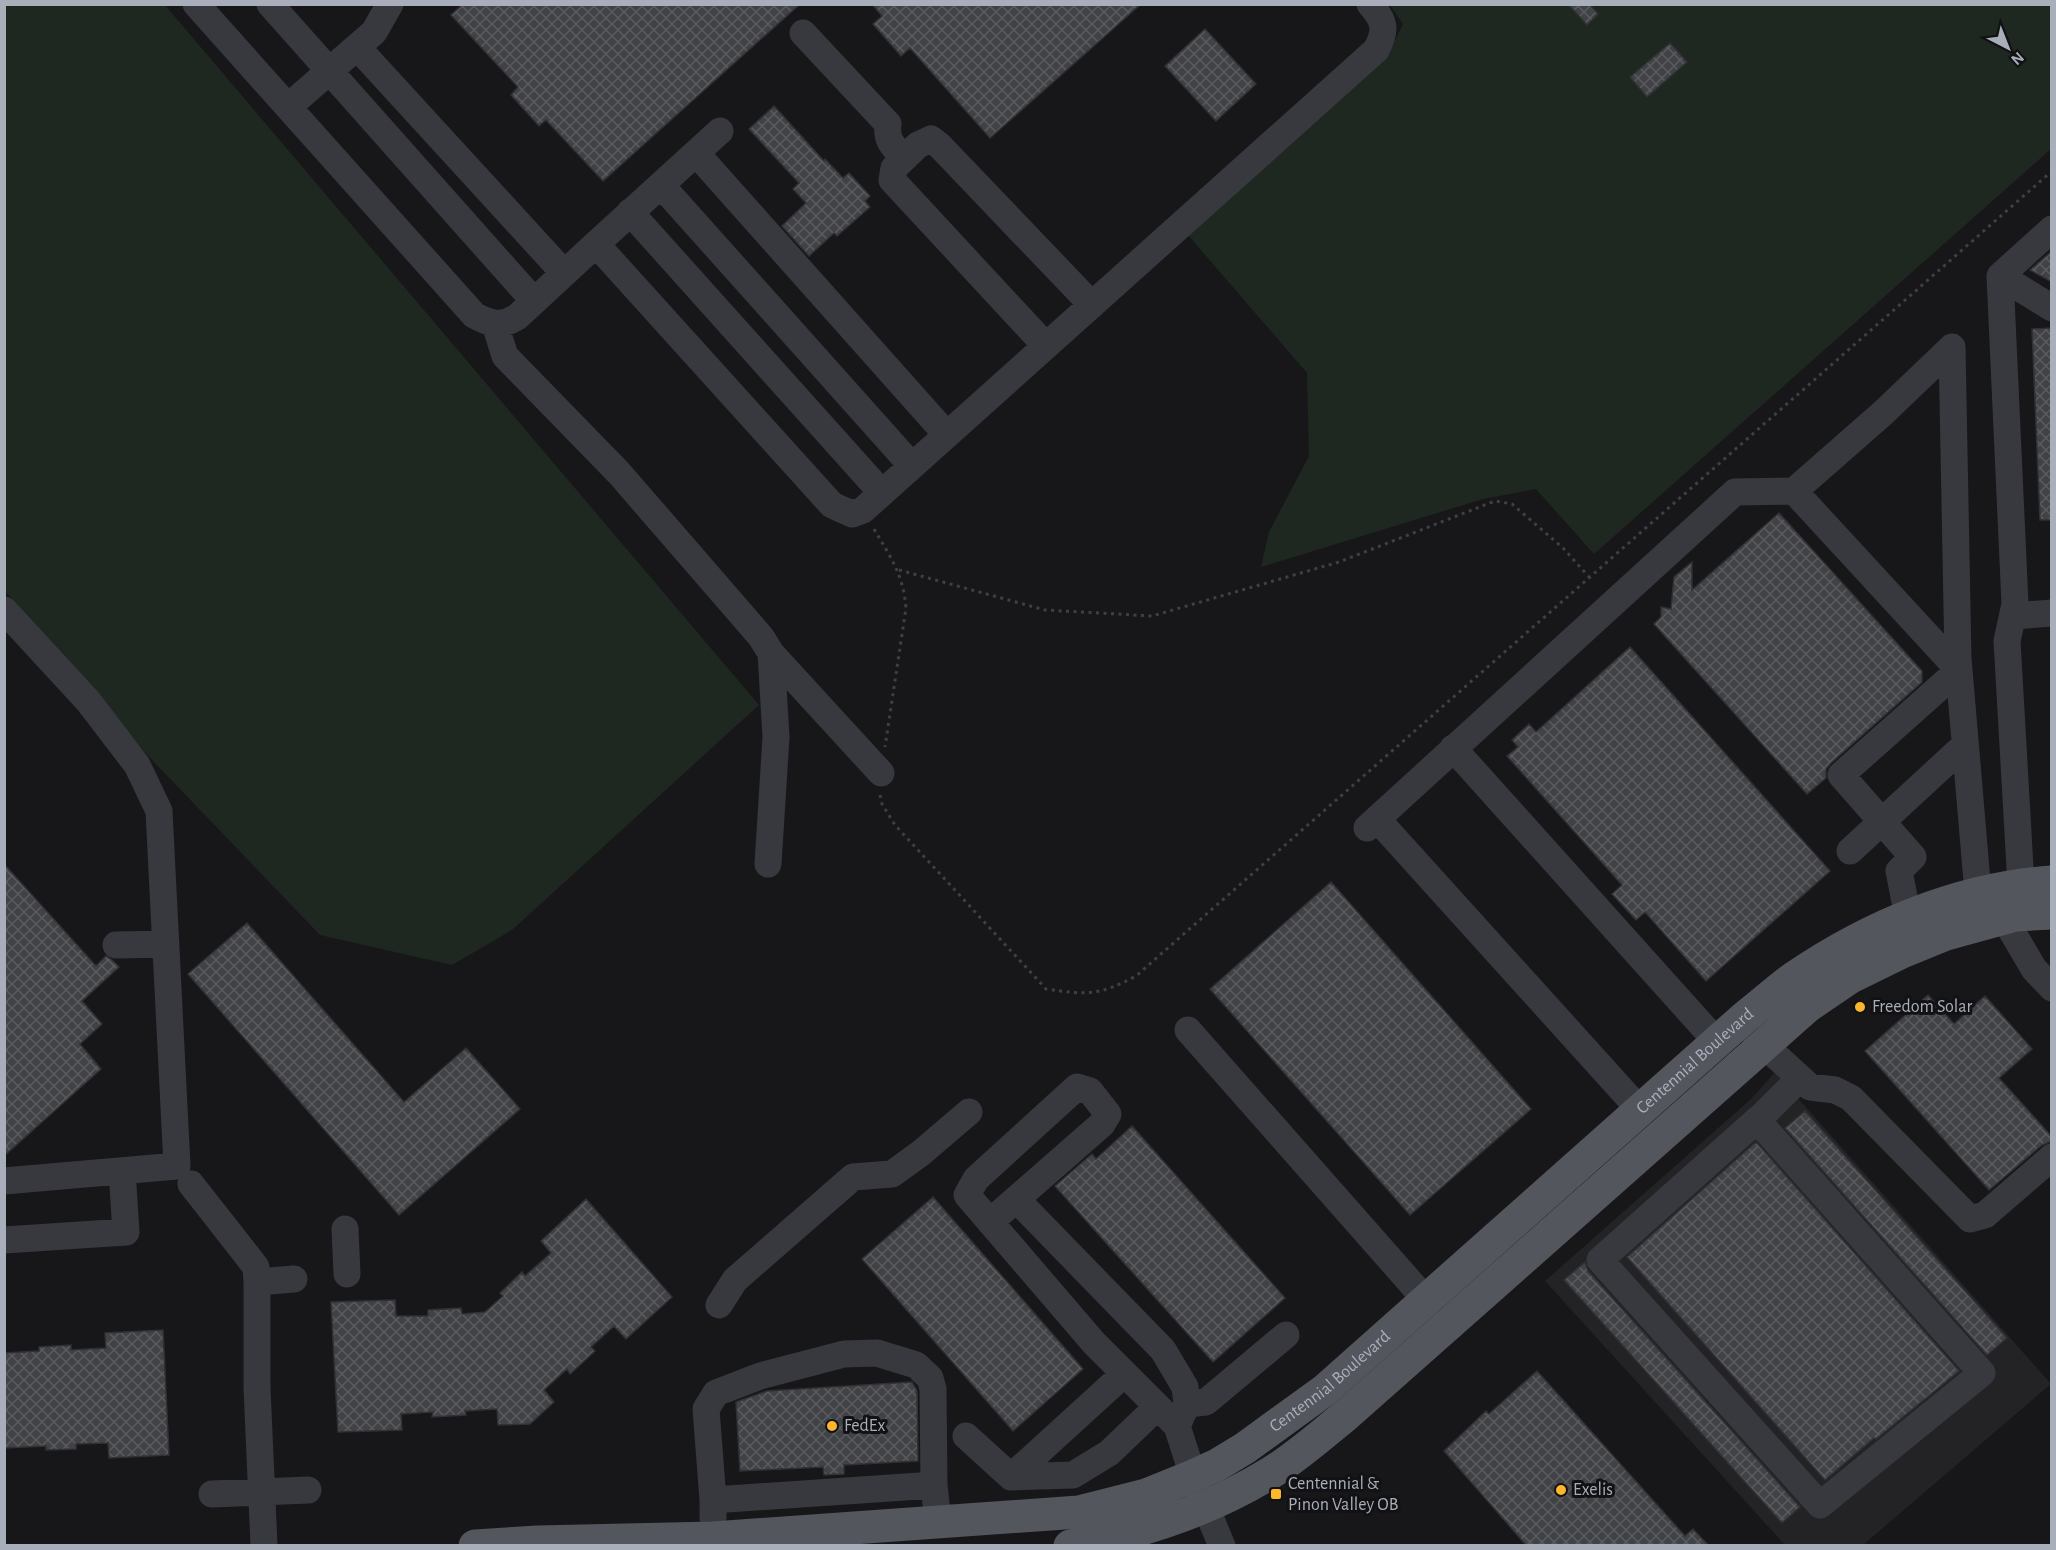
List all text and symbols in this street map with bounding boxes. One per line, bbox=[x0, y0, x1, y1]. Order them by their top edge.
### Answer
north arrow bbox=[1978, 18, 2038, 78]
text: N bbox=[2008, 49, 2027, 68]
place label: Freedom Solar bbox=[1872, 998, 1972, 1016]
marker: Freedom Solar bbox=[1853, 1000, 1867, 1014]
street label: Centennial Boulevard bbox=[1633, 1005, 1757, 1118]
street label: Centennial Boulevard bbox=[1266, 1327, 1394, 1436]
place label: FedEx bbox=[844, 1417, 885, 1435]
marker: FedEx bbox=[825, 1419, 839, 1433]
place label: Centennial & Pinon Valley OB bbox=[1288, 1475, 1398, 1514]
place label: Exelis bbox=[1573, 1481, 1613, 1499]
marker: Exelis bbox=[1554, 1483, 1568, 1497]
marker: Centennial & Pinon Valley OB bbox=[1269, 1487, 1283, 1501]

